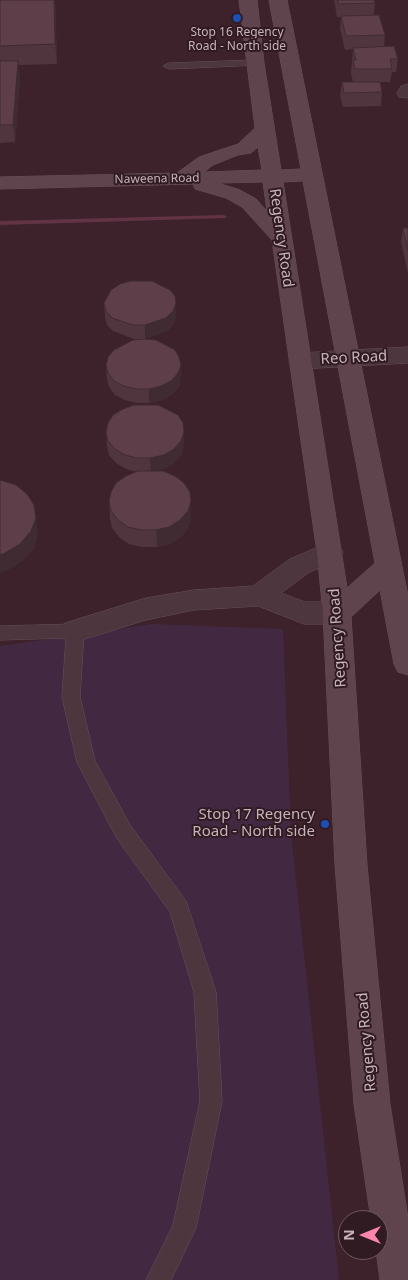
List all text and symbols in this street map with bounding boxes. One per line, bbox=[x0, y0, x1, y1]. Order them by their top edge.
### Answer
marker: Stop 16 Regency Road - North side bbox=[231, 12, 243, 24]
place label: Stop 16 Regency Road - North side bbox=[188, 26, 286, 54]
street label: Naweena Road bbox=[114, 171, 200, 187]
street label: Regency Road bbox=[265, 187, 297, 289]
street label: Reo Road bbox=[320, 347, 388, 369]
street label: Regency Road bbox=[326, 588, 350, 688]
place label: Stop 17 Regency Road - North side bbox=[192, 806, 315, 841]
marker: Stop 17 Regency Road - North side bbox=[319, 818, 331, 830]
street label: Regency Road bbox=[354, 992, 380, 1092]
north arrow bbox=[338, 1210, 388, 1260]
text: N bbox=[339, 1229, 358, 1241]

